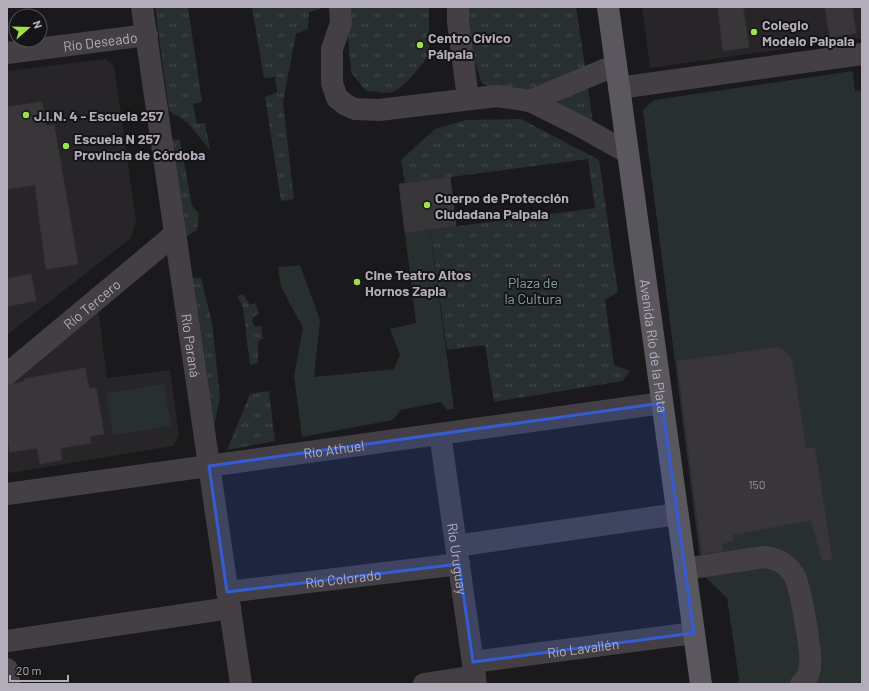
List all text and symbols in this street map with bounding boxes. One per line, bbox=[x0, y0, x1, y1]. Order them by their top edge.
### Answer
north arrow bbox=[8, 8, 48, 48]
place label: Colegio Modelo Palpala bbox=[762, 16, 855, 49]
text: N bbox=[31, 19, 45, 30]
marker: Colegio Modelo Palpala bbox=[749, 27, 759, 37]
street label: Río Deseado bbox=[62, 28, 138, 54]
place label: Centro Cívico Pálpala bbox=[428, 29, 511, 62]
marker: Centro Cívico Pálpala bbox=[415, 40, 425, 50]
place label: J.I.N. 4 - Escuela 257 bbox=[34, 107, 163, 124]
marker: J.I.N. 4 - Escuela 257 bbox=[21, 110, 31, 120]
place label: Escuela N 257 Provincia de Córdoba bbox=[74, 130, 205, 163]
marker: Escuela N 257 Provincia de Córdoba bbox=[61, 141, 71, 151]
place label: Cuerpo de Protección Ciudadana Palpala bbox=[435, 189, 569, 222]
marker: Cuerpo de Protección Ciudadana Palpala bbox=[422, 200, 432, 210]
place label: Cine Teatro Altos Hornos Zapla bbox=[365, 266, 471, 299]
park label: Plaza de la Cultura bbox=[504, 274, 562, 307]
street label: Río Tercero bbox=[60, 275, 123, 332]
marker: Cine Teatro Altos Hornos Zapla bbox=[352, 277, 362, 287]
street label: Avenida Río de la Plata bbox=[637, 278, 672, 414]
street label: Río Paraná bbox=[178, 312, 205, 378]
street label: Río Athuel bbox=[302, 436, 365, 461]
house number: 150 bbox=[748, 477, 766, 491]
street label: Río Uruguay bbox=[444, 522, 472, 596]
street label: Río Colorado bbox=[304, 565, 382, 591]
street label: Río Lavallén bbox=[546, 634, 620, 661]
scale bar bbox=[10, 657, 68, 683]
text: 20 m bbox=[16, 663, 42, 677]

